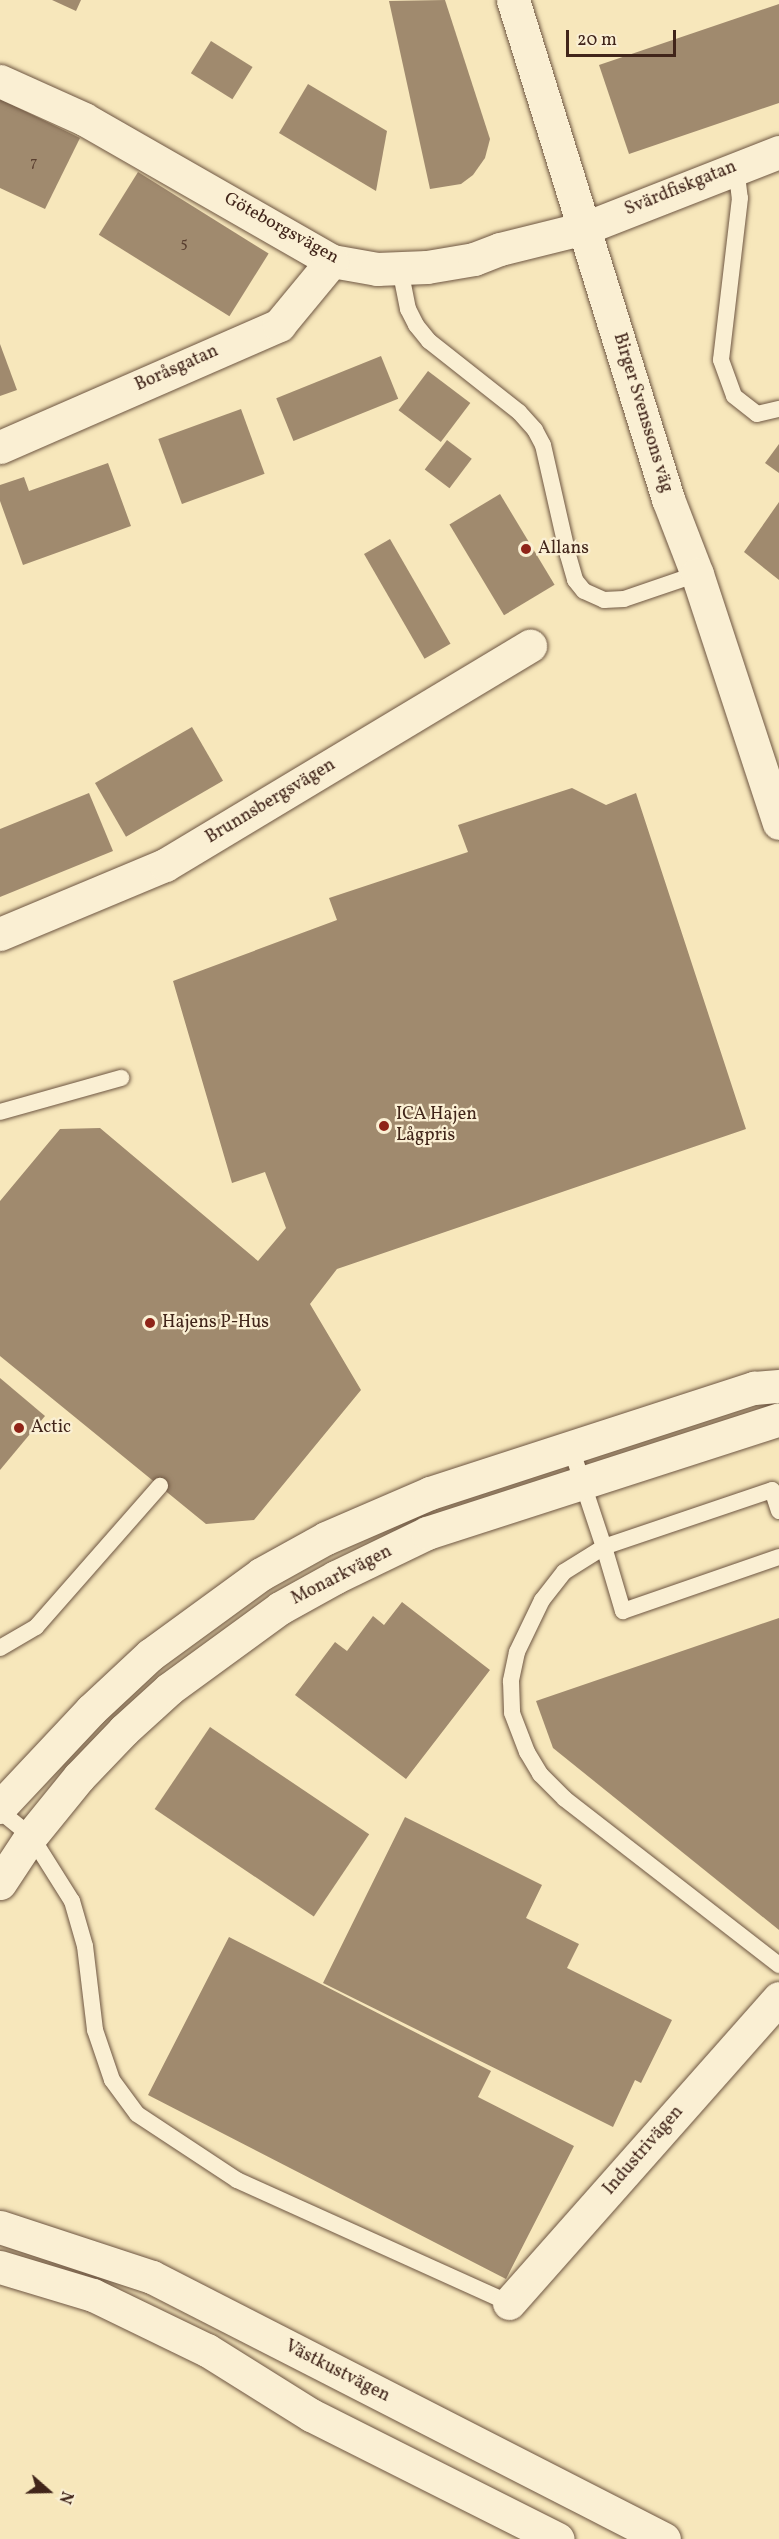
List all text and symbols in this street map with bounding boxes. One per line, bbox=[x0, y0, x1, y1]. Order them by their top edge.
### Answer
scale bar bbox=[569, 18, 678, 56]
text: 20 m bbox=[577, 28, 617, 53]
house number: 7 bbox=[30, 154, 38, 172]
street label: Svärdfiskgatan bbox=[622, 157, 740, 221]
street label: Göteborgsvägen bbox=[220, 189, 342, 269]
house number: 5 bbox=[180, 235, 188, 253]
street label: Birger Svenssons väg bbox=[607, 330, 677, 496]
street label: Boråsgatan bbox=[132, 341, 222, 397]
place label: Allans bbox=[538, 538, 589, 560]
marker: Allans bbox=[519, 542, 533, 556]
street label: Brunnsbergsvägen bbox=[202, 755, 340, 849]
place label: ICA Hajen Lågpris bbox=[396, 1105, 477, 1148]
marker: ICA Hajen Lågpris bbox=[377, 1119, 391, 1133]
place label: Hajens P-Hus bbox=[162, 1312, 269, 1334]
marker: Hajens P-Hus bbox=[143, 1316, 157, 1330]
place label: Actic bbox=[31, 1417, 71, 1439]
marker: Actic bbox=[12, 1421, 26, 1435]
street label: Monarkvägen bbox=[288, 1541, 396, 1611]
street label: Industrivägen bbox=[599, 2102, 689, 2200]
street label: Västkustvägen bbox=[281, 2336, 393, 2408]
north arrow bbox=[18, 2461, 78, 2521]
text: N bbox=[53, 2488, 77, 2506]

